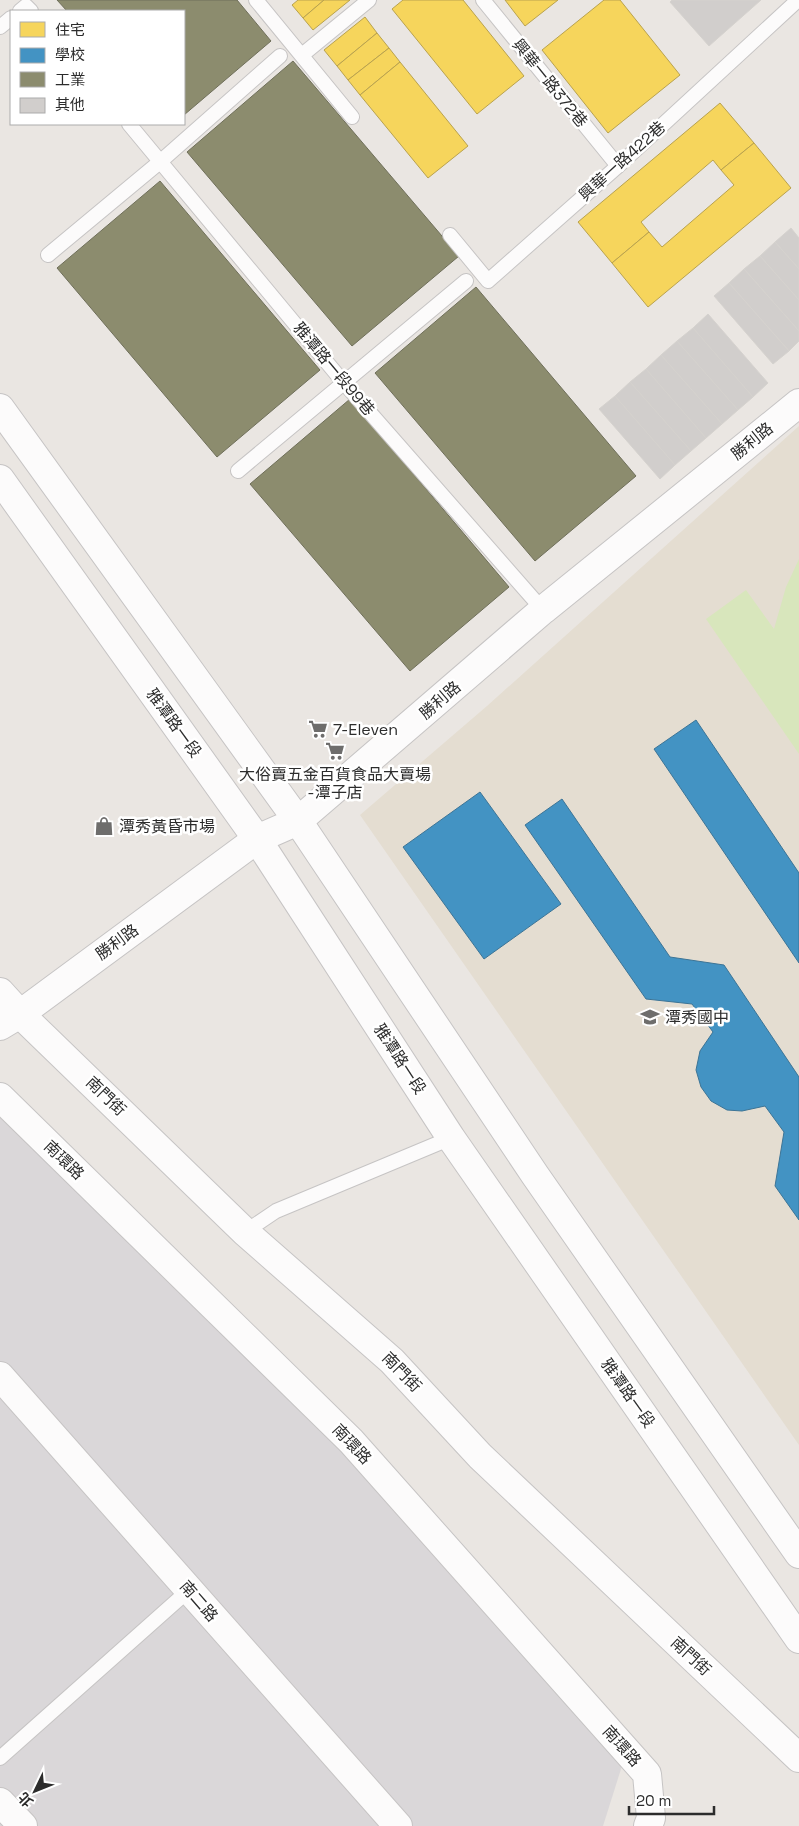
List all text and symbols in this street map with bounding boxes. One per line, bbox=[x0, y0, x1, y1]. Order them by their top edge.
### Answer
legend bbox=[10, 10, 185, 125]
text: 住宅 bbox=[55, 20, 85, 39]
street label: 興華一路372巷 bbox=[508, 34, 592, 132]
text: 學校 bbox=[55, 45, 85, 64]
text: 工業 bbox=[55, 70, 85, 89]
text: 其他 bbox=[55, 95, 85, 114]
street label: 興華一路422巷 bbox=[574, 117, 670, 205]
street label: 雅潭路一段99巷 bbox=[289, 318, 379, 420]
street label: 勝利路 bbox=[727, 418, 777, 464]
street label: 勝利路 bbox=[415, 676, 465, 724]
street label: 雅潭路一段 bbox=[142, 684, 206, 762]
supermarket icon: 7-Eleven bbox=[307, 718, 329, 740]
place label: 7-Eleven bbox=[333, 719, 398, 740]
supermarket icon: 大俗賣五金百貨食品大賣場 -潭子店 bbox=[324, 740, 346, 762]
place label: 大俗賣五金百貨食品大賣場 -潭子店 bbox=[239, 764, 431, 803]
shop icon: 潭秀黃昏市場 bbox=[93, 815, 115, 837]
place label: 潭秀黃昏市場 bbox=[119, 816, 215, 837]
street label: 勝利路 bbox=[91, 919, 143, 965]
school or university icon: 潭秀國中 bbox=[639, 1006, 661, 1028]
place label: 潭秀國中 bbox=[665, 1007, 729, 1028]
street label: 雅潭路一段 bbox=[369, 1020, 431, 1098]
street label: 南門街 bbox=[81, 1072, 131, 1120]
street label: 南環路 bbox=[39, 1136, 89, 1184]
street label: 南門街 bbox=[378, 1347, 426, 1397]
street label: 雅潭路一段 bbox=[596, 1354, 660, 1432]
street label: 南環路 bbox=[328, 1419, 376, 1469]
street label: 南二路 bbox=[175, 1576, 223, 1626]
street label: 南門街 bbox=[666, 1632, 716, 1680]
street label: 南環路 bbox=[598, 1721, 646, 1771]
north arrow bbox=[10, 1766, 60, 1816]
scale bar bbox=[629, 1784, 714, 1816]
text: 北 bbox=[14, 1789, 37, 1811]
text: 20 m bbox=[636, 1791, 671, 1810]

